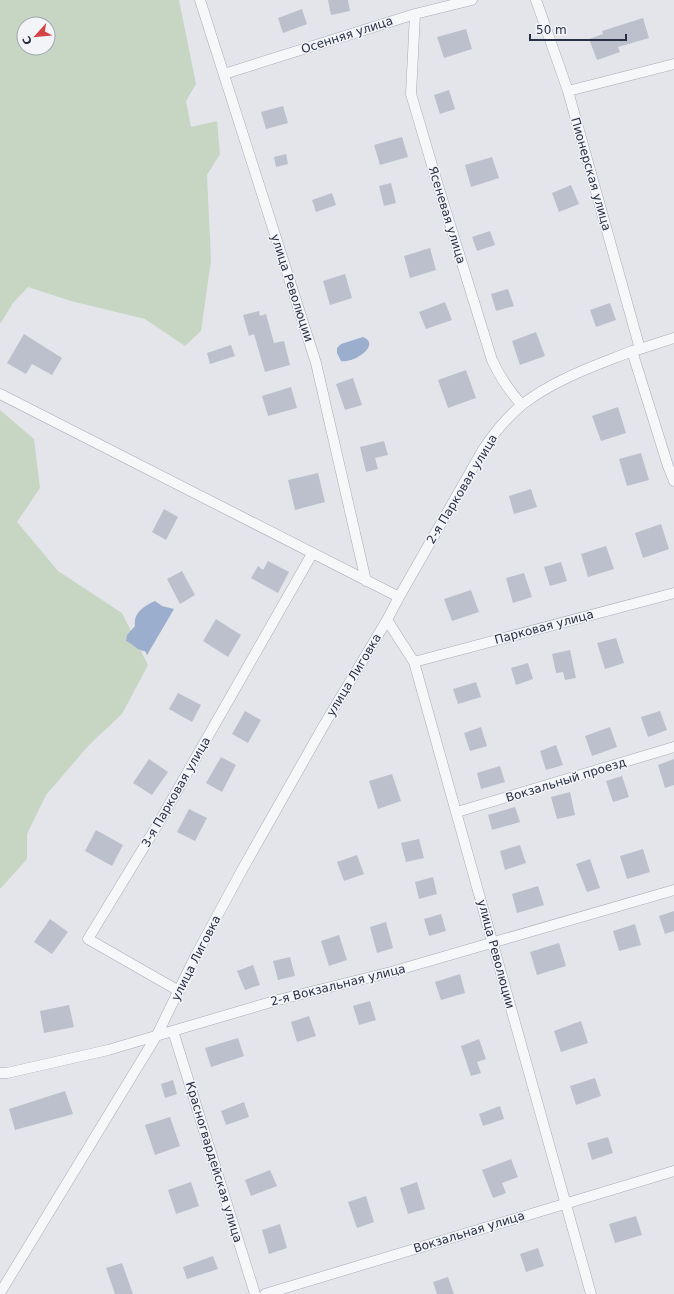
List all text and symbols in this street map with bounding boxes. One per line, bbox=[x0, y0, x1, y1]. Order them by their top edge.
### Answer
street label: Осенняя улица bbox=[299, 14, 395, 56]
north arrow bbox=[16, 16, 56, 56]
scale bar bbox=[530, 16, 626, 42]
text: 50 m bbox=[536, 23, 567, 37]
text: С bbox=[20, 34, 35, 47]
street label: Пионерская улица bbox=[568, 116, 614, 232]
street label: Ясеневая улица bbox=[426, 165, 468, 265]
street label: улица Революции bbox=[268, 232, 316, 344]
street label: 2-я Парковая улица bbox=[424, 432, 500, 546]
street label: Парковая улица bbox=[493, 607, 595, 647]
street label: улица Лиговка bbox=[324, 631, 384, 719]
street label: 3-я Парковая улица bbox=[139, 734, 213, 850]
street label: Вокзальный проезд bbox=[504, 755, 628, 805]
street label: улица Революции bbox=[475, 898, 517, 1010]
street label: улица Лиговка bbox=[168, 913, 224, 1003]
street label: 2-я Вокзальная улица bbox=[269, 961, 407, 1009]
street label: Красногвардейская улица bbox=[183, 1080, 245, 1244]
street label: Вокзальная улица bbox=[412, 1208, 526, 1256]

